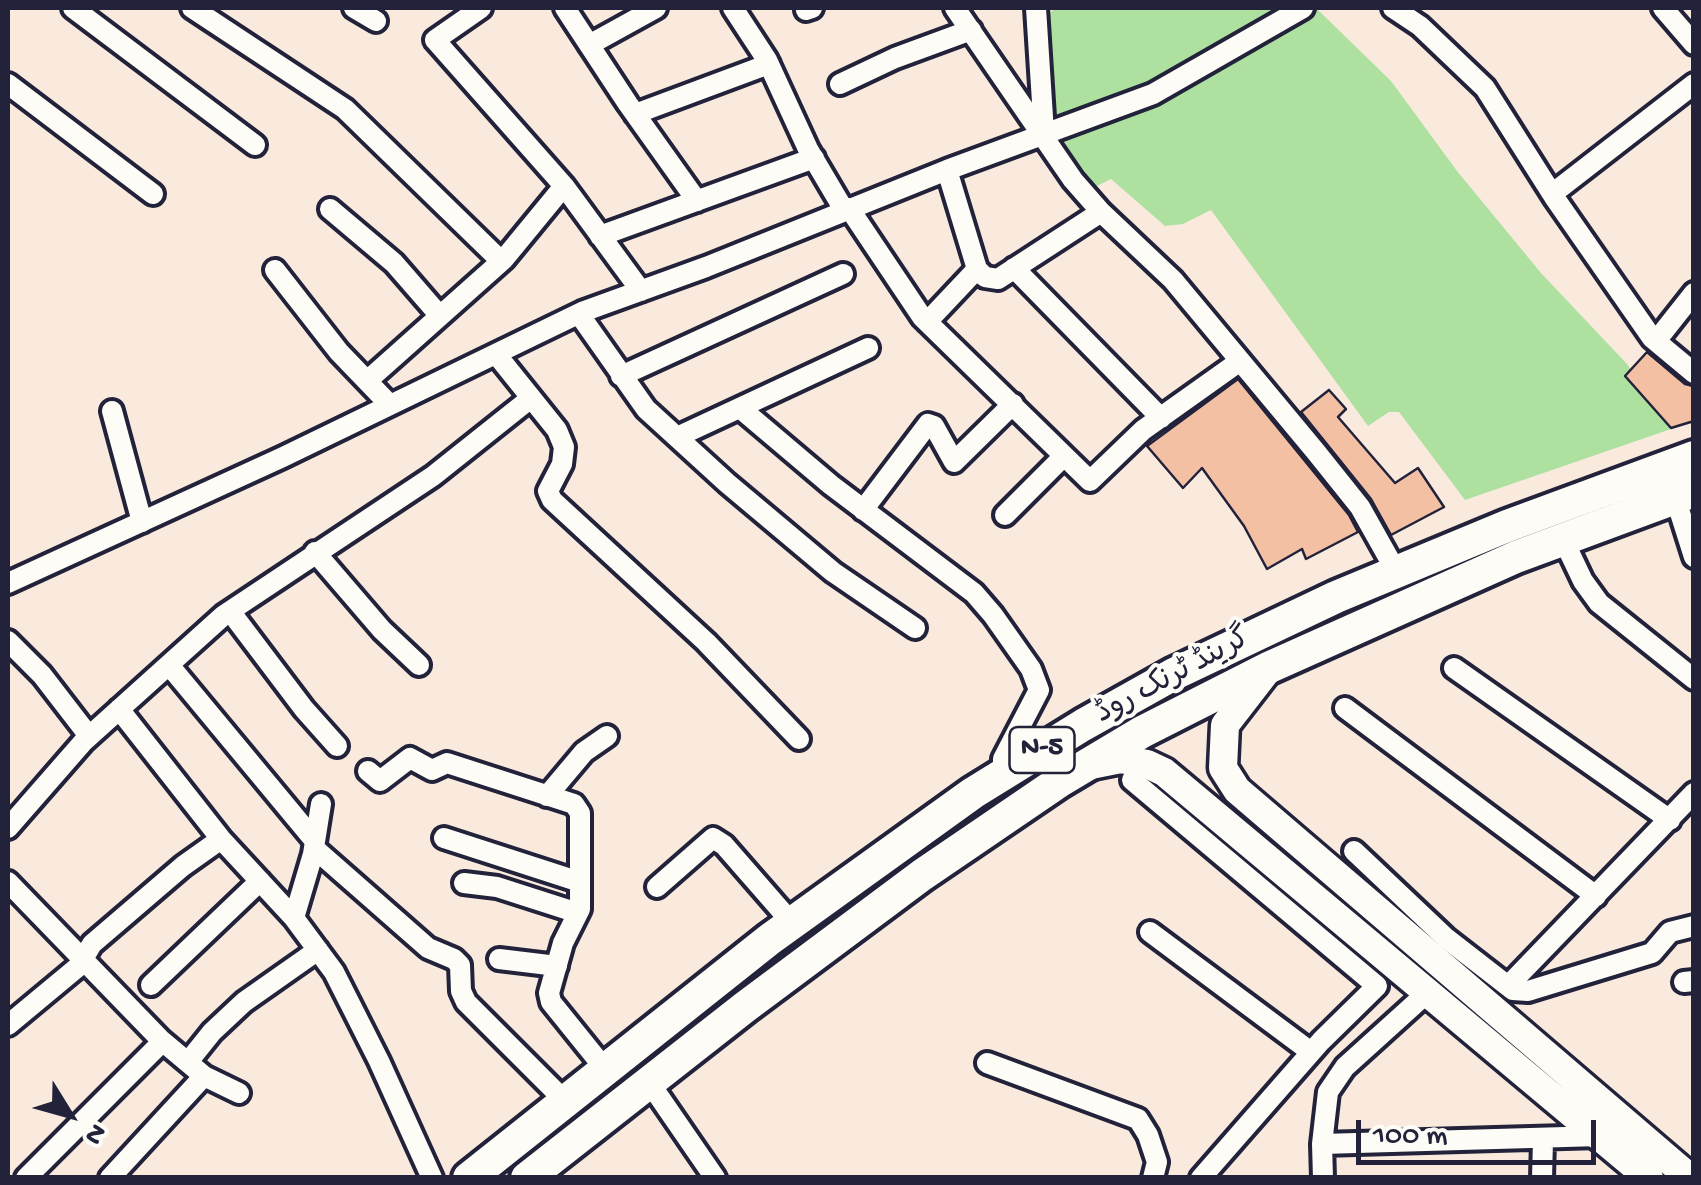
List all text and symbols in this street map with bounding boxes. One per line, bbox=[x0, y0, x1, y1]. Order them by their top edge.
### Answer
street label: گرینڈ ٹرنک روڈ bbox=[1090, 622, 1258, 734]
road number: N-5 bbox=[1010, 727, 1074, 773]
north arrow bbox=[20, 1065, 120, 1165]
scale bar bbox=[1361, 1100, 1601, 1162]
text: N bbox=[76, 1116, 113, 1151]
text: 100 m bbox=[1373, 1120, 1448, 1155]

